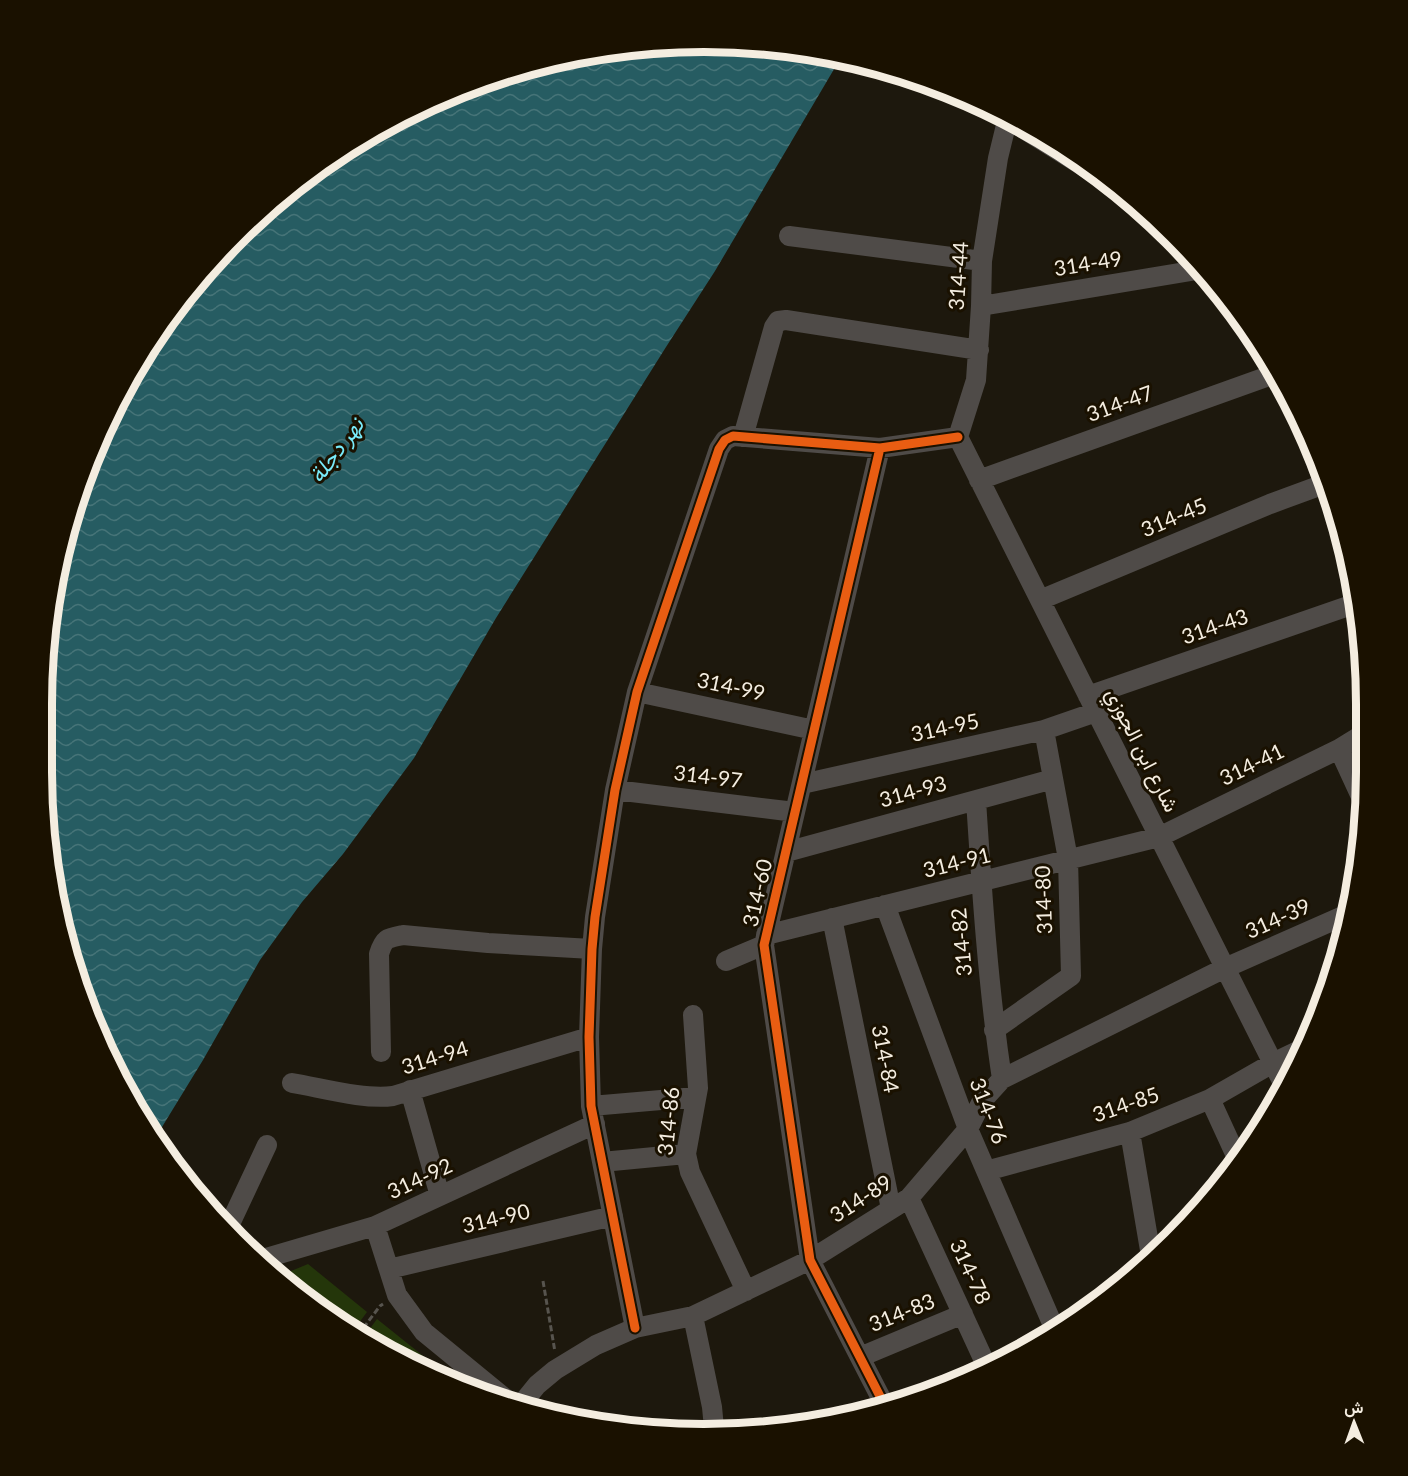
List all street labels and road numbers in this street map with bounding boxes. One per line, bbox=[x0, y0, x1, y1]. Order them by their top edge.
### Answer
street label: 314-44 bbox=[943, 241, 972, 311]
street label: 314-49 bbox=[1052, 245, 1124, 280]
street label: 314-47 bbox=[1083, 379, 1156, 426]
street label: 314-45 bbox=[1137, 492, 1210, 542]
street label: 314-43 bbox=[1178, 603, 1251, 649]
street label: 314-99 bbox=[695, 666, 768, 705]
street label: شارع ابن الجوزي bbox=[1096, 683, 1185, 818]
street label: 314-95 bbox=[908, 707, 981, 746]
street label: 314-41 bbox=[1215, 737, 1288, 790]
street label: 314-97 bbox=[673, 759, 744, 792]
street label: 314-93 bbox=[876, 770, 949, 812]
street label: 314-91 bbox=[920, 841, 993, 882]
street label: 314-60 bbox=[737, 856, 776, 929]
street label: 314-80 bbox=[1029, 865, 1056, 935]
street label: 314-39 bbox=[1241, 892, 1314, 943]
street label: 314-82 bbox=[945, 907, 976, 977]
street label: 314-84 bbox=[868, 1023, 905, 1095]
street label: 314-94 bbox=[398, 1035, 471, 1079]
street label: 314-76 bbox=[965, 1074, 1013, 1147]
street label: 314-85 bbox=[1089, 1081, 1162, 1127]
street label: 314-86 bbox=[651, 1085, 684, 1156]
street label: 314-92 bbox=[383, 1152, 456, 1203]
street label: 314-89 bbox=[825, 1169, 896, 1227]
street label: 314-90 bbox=[459, 1198, 532, 1237]
street label: 314-78 bbox=[946, 1235, 997, 1308]
street label: 314-83 bbox=[865, 1287, 938, 1336]

